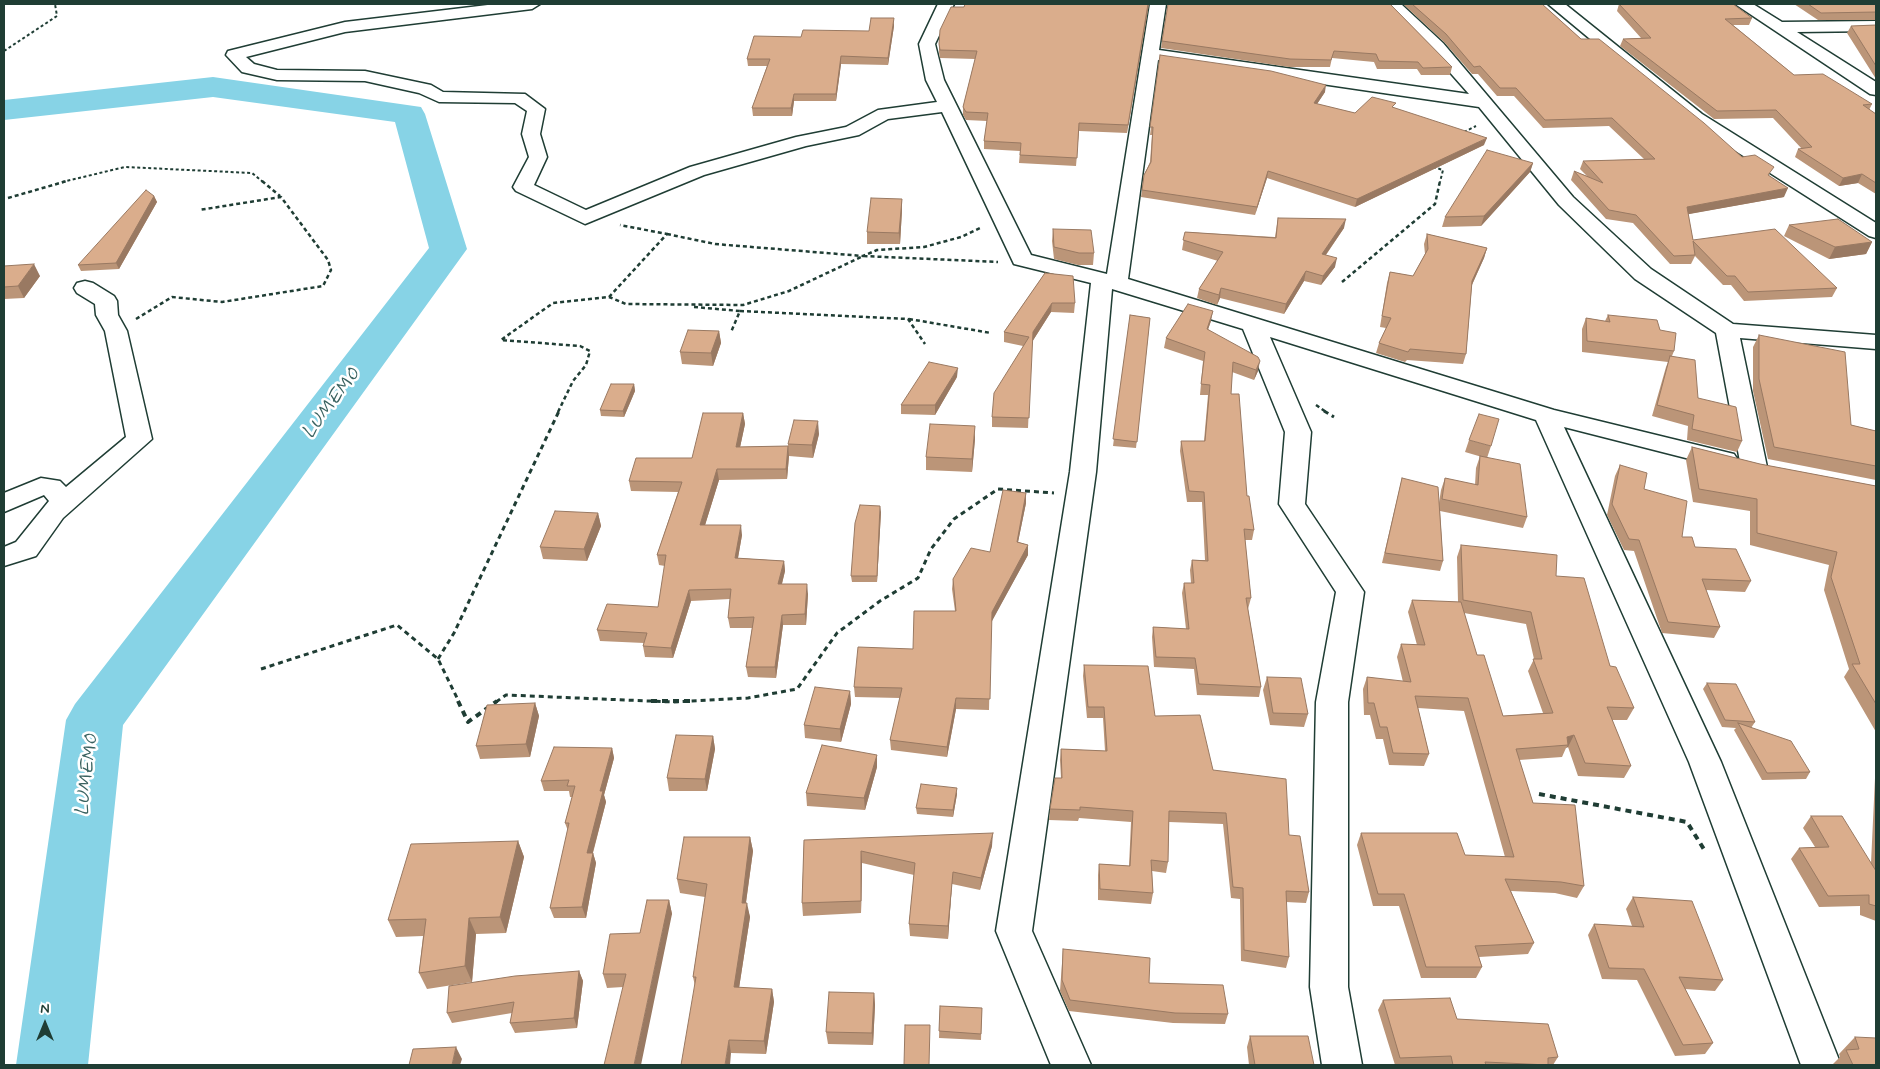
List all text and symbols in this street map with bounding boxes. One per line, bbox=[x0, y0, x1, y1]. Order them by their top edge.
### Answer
water label: LUMEMO bbox=[298, 364, 366, 444]
water label: LUMEMO bbox=[72, 733, 104, 817]
north arrow bbox=[20, 999, 70, 1049]
text: N bbox=[40, 1000, 50, 1018]

